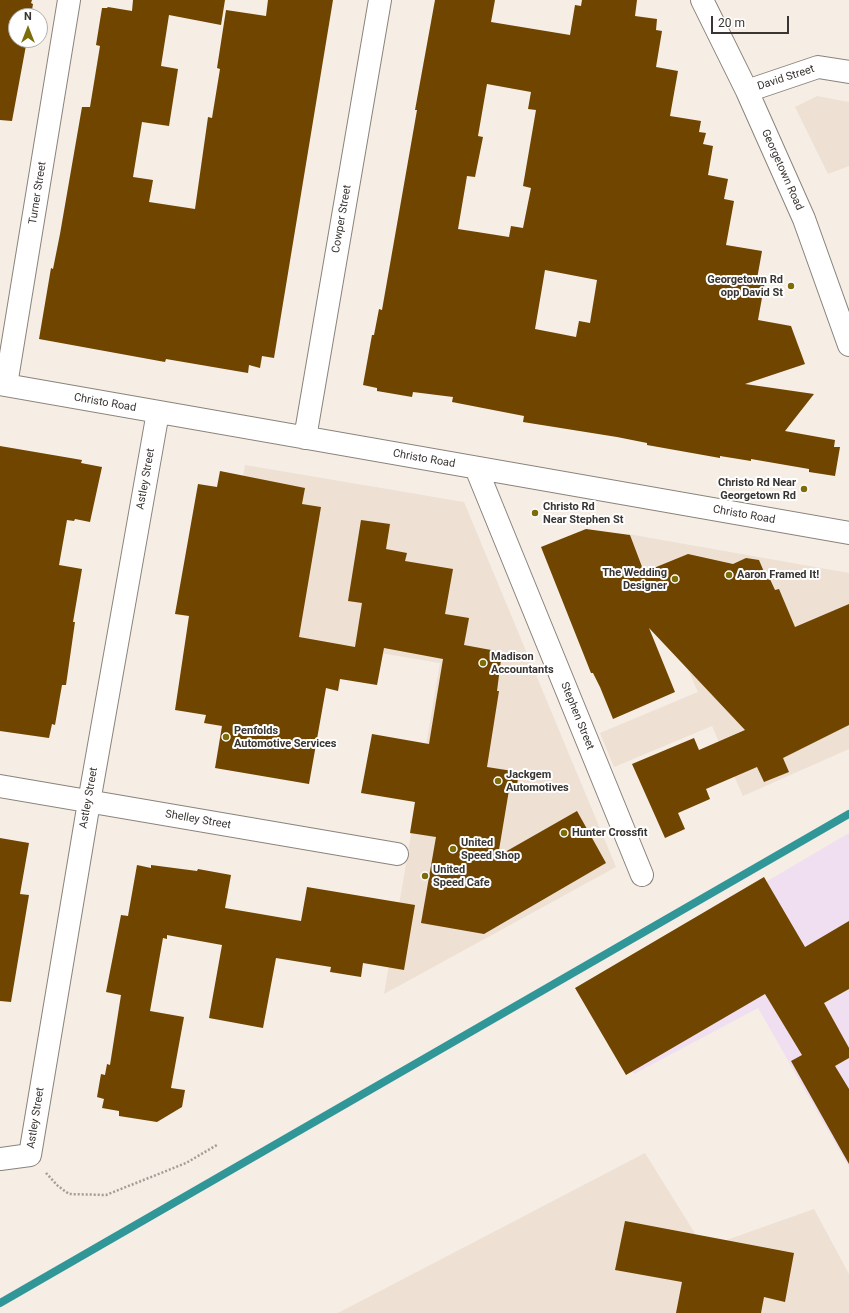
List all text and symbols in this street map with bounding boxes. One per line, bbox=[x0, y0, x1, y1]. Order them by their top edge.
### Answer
north arrow bbox=[8, 8, 48, 48]
scale bar bbox=[713, 8, 791, 34]
text: N bbox=[24, 10, 32, 23]
text: 20 m bbox=[718, 16, 745, 30]
street label: David Street bbox=[756, 63, 816, 93]
street label: Georgetown Road bbox=[758, 127, 806, 213]
street label: Turner Street bbox=[27, 161, 49, 225]
street label: Cowper Street bbox=[329, 184, 355, 254]
place label: Georgetown Rd opp David St bbox=[707, 273, 783, 299]
marker: Georgetown Rd opp David St bbox=[786, 281, 796, 291]
street label: Christo Road bbox=[73, 391, 137, 415]
street label: Astley Street bbox=[134, 447, 158, 511]
street label: Christo Road bbox=[392, 447, 456, 471]
place label: Christo Rd Near Georgetown Rd bbox=[718, 476, 796, 502]
marker: Christo Rd Near Georgetown Rd bbox=[799, 484, 809, 494]
place label: Christo Rd Near Stephen St bbox=[543, 500, 623, 526]
street label: Christo Road bbox=[712, 503, 776, 527]
marker: Christo Rd Near Stephen St bbox=[530, 508, 540, 518]
place label: The Wedding Designer bbox=[602, 566, 667, 592]
place label: Aaron Framed It! bbox=[737, 568, 819, 582]
marker: Aaron Framed It! bbox=[724, 570, 734, 580]
marker: The Wedding Designer bbox=[670, 574, 680, 584]
place label: Madison Accountants bbox=[491, 650, 554, 676]
marker: Madison Accountants bbox=[478, 658, 488, 668]
street label: Stephen Street bbox=[557, 680, 597, 752]
place label: Penfolds Automotive Services bbox=[234, 724, 336, 750]
marker: Penfolds Automotive Services bbox=[221, 732, 231, 742]
street label: Astley Street bbox=[77, 766, 101, 830]
place label: Jackgem Automotives bbox=[506, 768, 569, 794]
marker: Jackgem Automotives bbox=[493, 776, 503, 786]
street label: Shelley Street bbox=[164, 808, 232, 832]
place label: Hunter Crossfit bbox=[572, 826, 648, 840]
marker: Hunter Crossfit bbox=[559, 828, 569, 838]
place label: United Speed Shop bbox=[461, 836, 520, 862]
marker: United Speed Shop bbox=[448, 844, 458, 854]
place label: United Speed Cafe bbox=[433, 863, 490, 889]
marker: United Speed Cafe bbox=[420, 871, 430, 881]
street label: Astley Street bbox=[25, 1086, 47, 1150]

